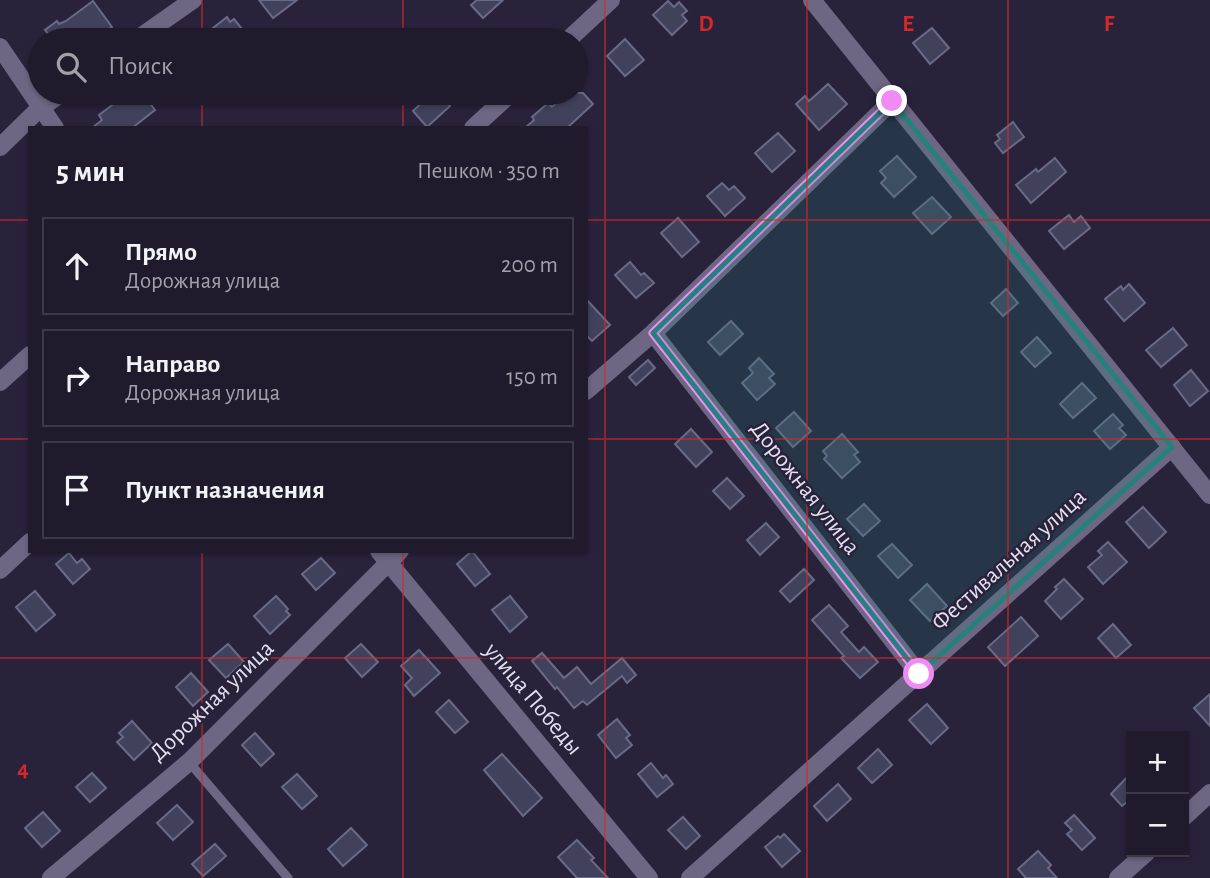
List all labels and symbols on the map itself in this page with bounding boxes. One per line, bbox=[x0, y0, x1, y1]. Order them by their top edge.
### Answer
text: D bbox=[698, 13, 714, 36]
text: E bbox=[902, 13, 914, 36]
text: F bbox=[1104, 13, 1115, 36]
route end bbox=[876, 85, 907, 116]
street label: Дорожная улица bbox=[746, 417, 864, 559]
street label: Фестивальная улица bbox=[927, 485, 1091, 635]
street label: Дорожная улица bbox=[145, 636, 279, 766]
street label: улица Победы bbox=[479, 638, 586, 760]
route start bbox=[903, 658, 934, 689]
text: 4 bbox=[17, 758, 29, 781]

